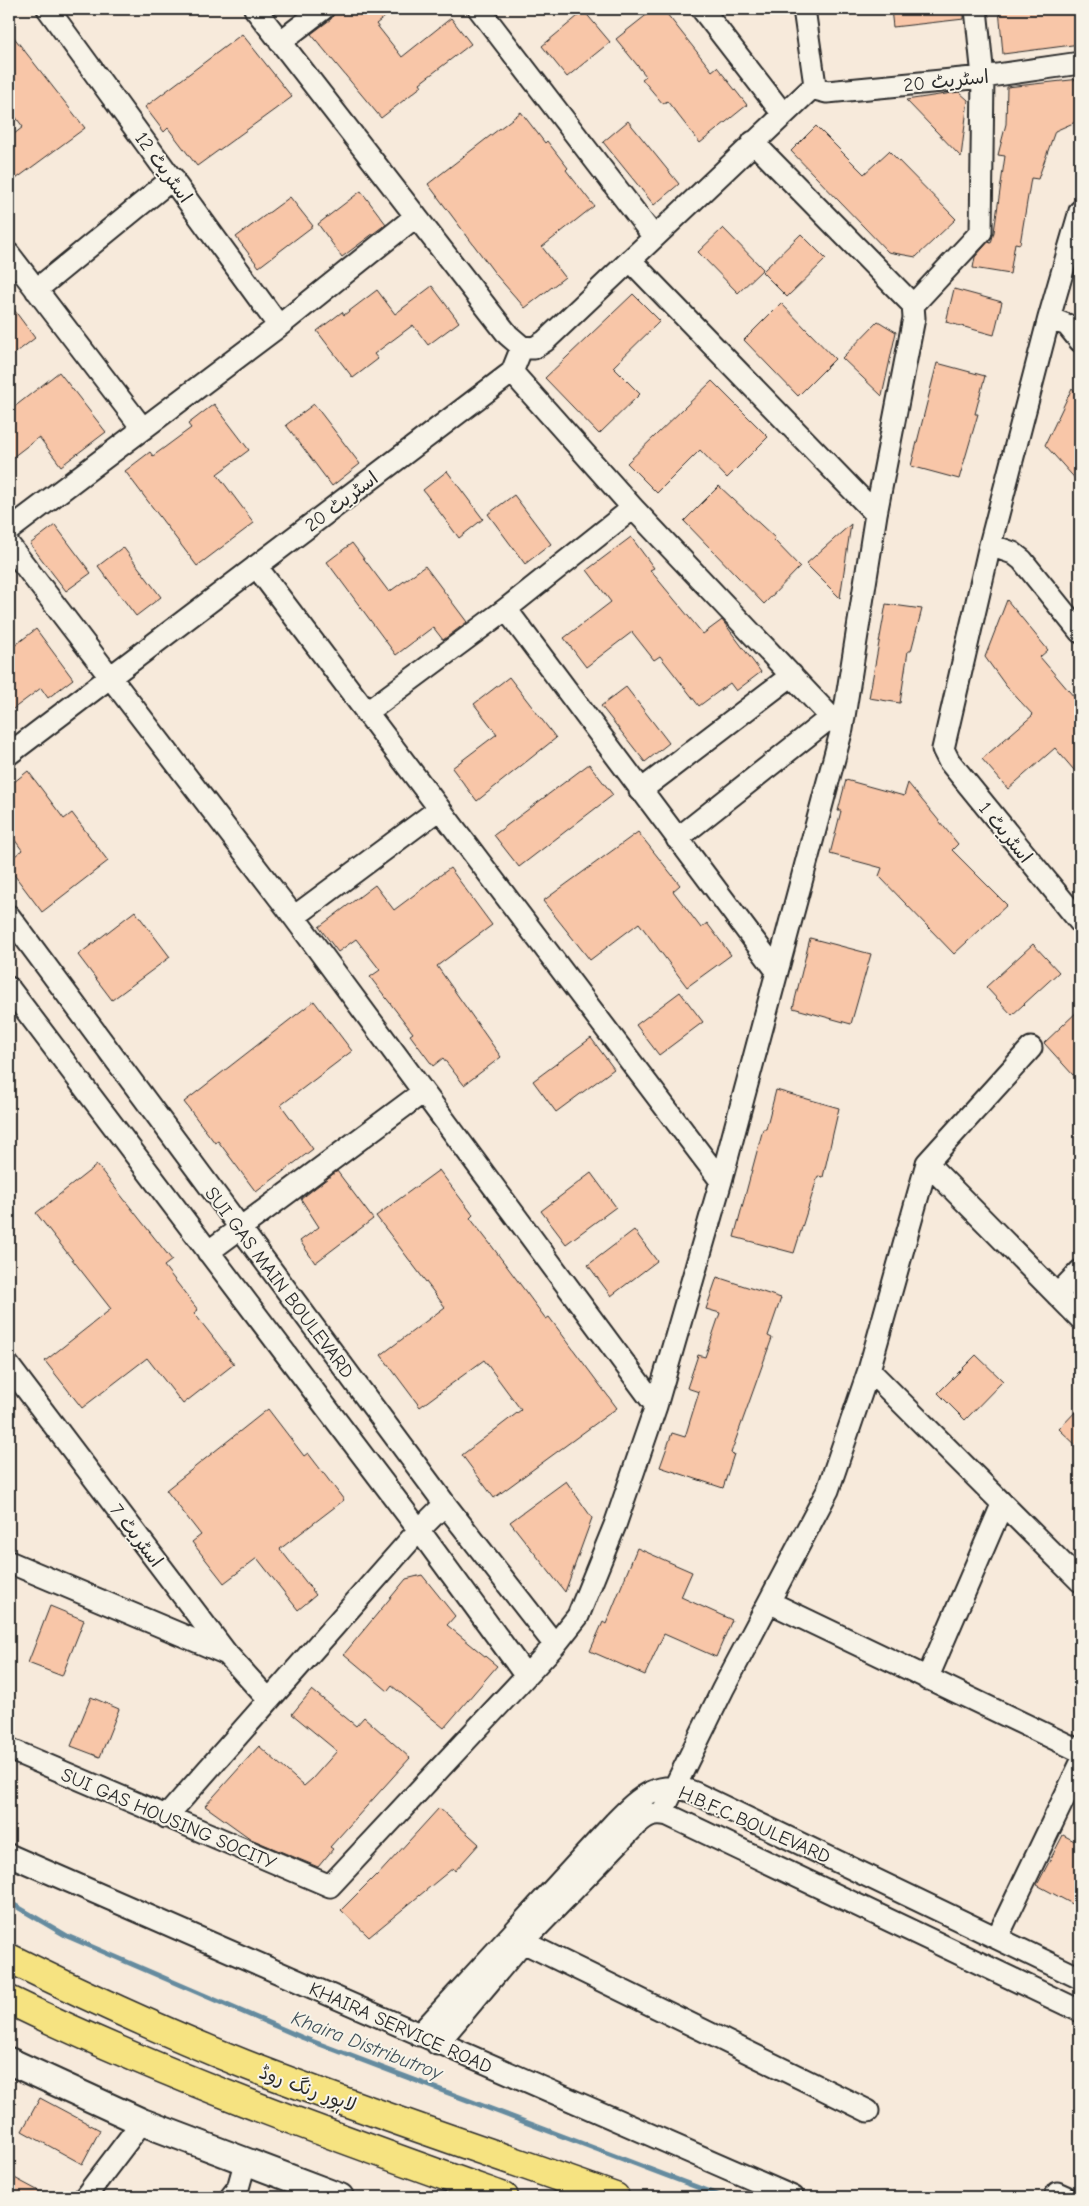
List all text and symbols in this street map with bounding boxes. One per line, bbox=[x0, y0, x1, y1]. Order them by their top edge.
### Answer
street label: اسٹریٹ 20 bbox=[902, 66, 990, 96]
street label: اسٹریٹ 12 bbox=[130, 128, 196, 207]
street label: اسٹریٹ 20 bbox=[301, 467, 383, 536]
street label: اسٹریٹ 1 bbox=[974, 798, 1036, 867]
street label: SUI GAS MAIN BOULEVARD bbox=[200, 1183, 358, 1383]
street label: اسٹریٹ 7 bbox=[105, 1500, 167, 1572]
street label: SUI GAS HOUSING SOCITY bbox=[58, 1764, 280, 1875]
street label: H.B.F.C BOULEVARD bbox=[675, 1782, 834, 1868]
street label: KHAIRA SERVICE ROAD bbox=[306, 1978, 496, 2078]
water label: Khaira Distributroy bbox=[288, 2006, 446, 2085]
street label: لاہور رنگ روڈ bbox=[255, 2061, 359, 2119]

